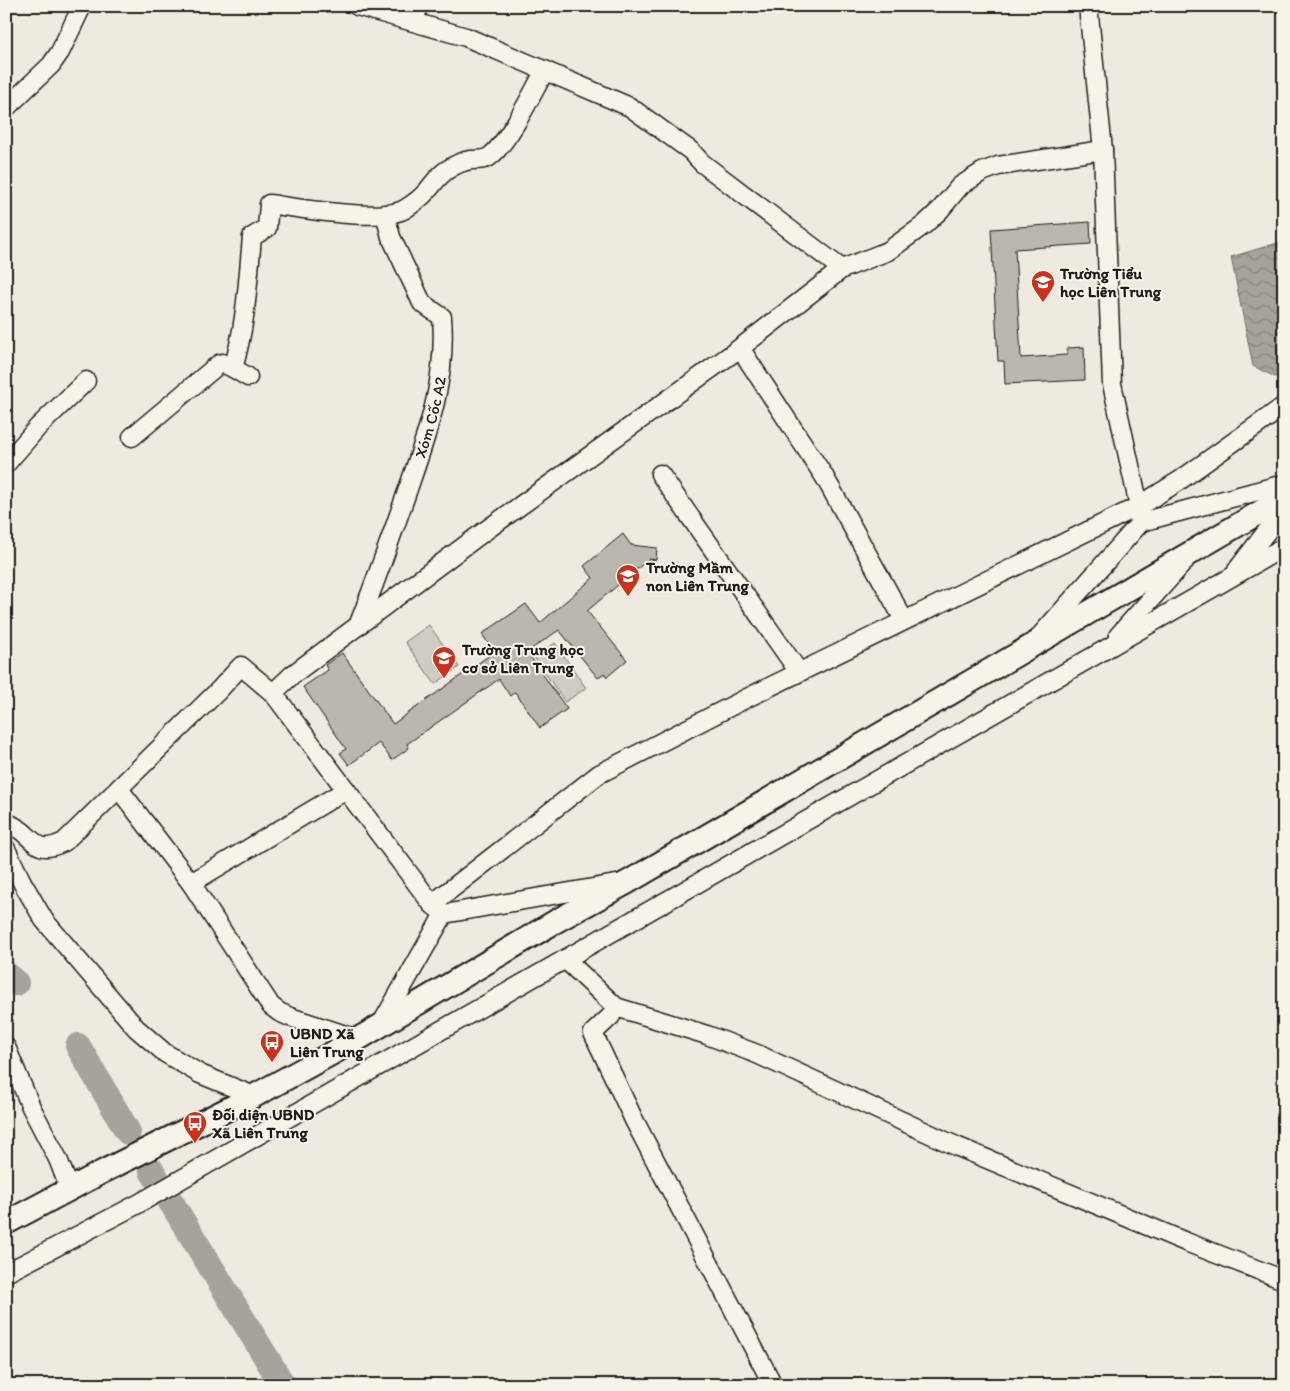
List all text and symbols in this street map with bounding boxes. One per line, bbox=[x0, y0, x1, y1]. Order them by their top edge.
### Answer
place label: Trường Tiểu học Liên Trung bbox=[1059, 264, 1162, 302]
school or university icon: Trường Tiểu học Liên Trung bbox=[1030, 269, 1056, 303]
street label: Xóm Cốc A2 bbox=[410, 375, 450, 460]
place label: Trường Mầm non Liên Trung bbox=[645, 558, 750, 596]
school or university icon: Trường Mầm non Liên Trung bbox=[615, 563, 641, 597]
place label: Trường Trung học cơ sở Liên Trung bbox=[461, 640, 584, 678]
school or university icon: Trường Trung học cơ sở Liên Trung bbox=[431, 645, 457, 679]
place label: UBND Xã Liên Trung bbox=[290, 1024, 364, 1062]
bus stop icon: UBND Xã Liên Trung bbox=[259, 1029, 285, 1063]
place label: Đối diện UBND Xã Liên Trung bbox=[212, 1105, 315, 1143]
bus stop icon: Đối diện UBND Xã Liên Trung bbox=[182, 1110, 208, 1144]

